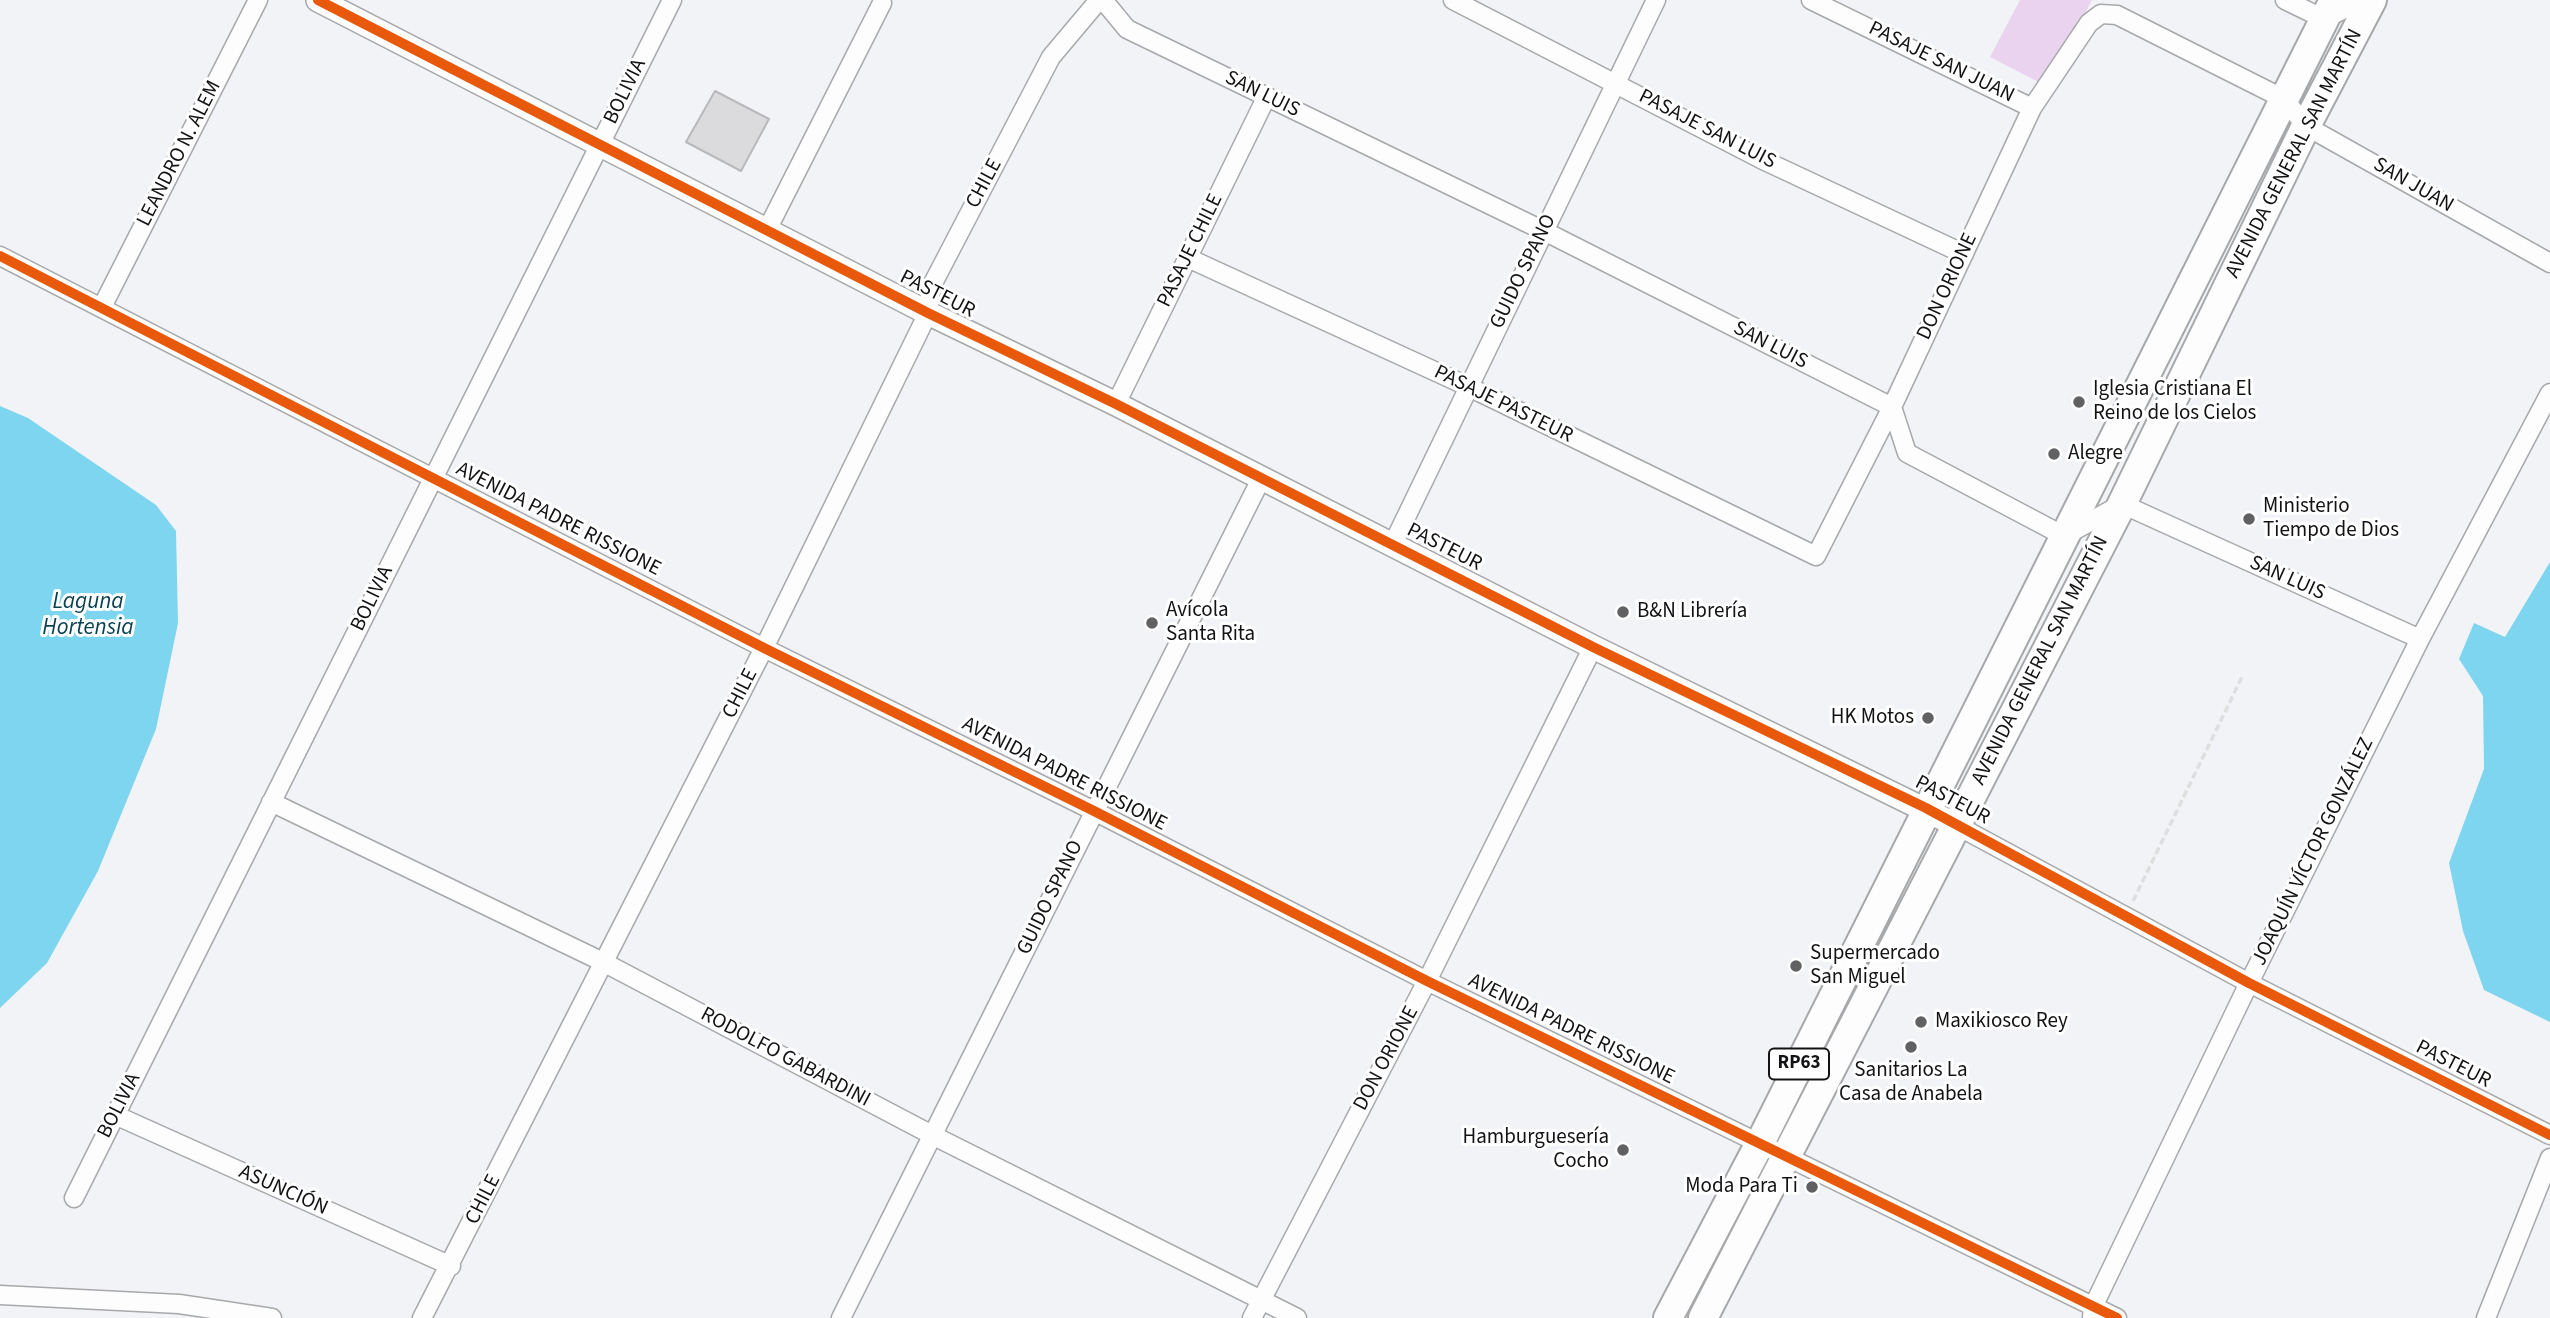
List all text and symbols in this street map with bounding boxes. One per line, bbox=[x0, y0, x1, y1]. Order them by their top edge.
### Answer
street label: PASAJE SAN JUAN bbox=[1864, 17, 2018, 109]
street label: AVENIDA GENERAL SAN MARTÍN bbox=[2221, 25, 2369, 283]
street label: BOLIVIA bbox=[599, 55, 653, 129]
street label: SAN LUIS bbox=[1220, 66, 1304, 124]
street label: LEANDRO N. ALEM bbox=[132, 77, 228, 231]
street label: PASAJE SAN LUIS bbox=[1634, 85, 1780, 175]
street label: SAN JUAN bbox=[2368, 153, 2458, 219]
street label: CHILE bbox=[962, 155, 1008, 213]
street label: PASAJE CHILE bbox=[1153, 190, 1229, 312]
street label: GUIDO SPANO bbox=[1485, 211, 1563, 333]
street label: DON ORIONE bbox=[1912, 230, 1984, 344]
street label: PASTEUR bbox=[895, 265, 979, 325]
street label: SAN LUIS bbox=[1729, 317, 1811, 375]
street label: PASAJE PASTEUR bbox=[1430, 361, 1576, 449]
place label: Iglesia Cristiana El Reino de los Cielos bbox=[2093, 377, 2256, 427]
marker: Iglesia Cristiana El Reino de los Cielos bbox=[2071, 394, 2087, 410]
place label: Alegre bbox=[2068, 441, 2123, 467]
marker: Alegre bbox=[2046, 446, 2062, 462]
street label: AVENIDA PADRE RISSIONE bbox=[451, 457, 665, 583]
place label: Ministerio Tiempo de Dios bbox=[2263, 494, 2399, 544]
marker: Ministerio Tiempo de Dios bbox=[2241, 511, 2257, 527]
street label: PASTEUR bbox=[1402, 518, 1486, 578]
street label: AVENIDA GENERAL SAN MARTÍN bbox=[1967, 532, 2115, 790]
street label: SAN LUIS bbox=[2245, 551, 2329, 607]
street label: BOLIVIA bbox=[346, 562, 400, 636]
water label: Laguna Hortensia bbox=[42, 589, 134, 643]
place label: Avícola Santa Rita bbox=[1166, 598, 1255, 648]
place label: B&N Librería bbox=[1637, 599, 1747, 625]
marker: B&N Librería bbox=[1615, 604, 1631, 620]
marker: Avícola Santa Rita bbox=[1144, 615, 1160, 631]
street label: CHILE bbox=[718, 665, 764, 723]
place label: HK Motos bbox=[1831, 705, 1914, 731]
marker: HK Motos bbox=[1920, 710, 1936, 726]
street label: AVENIDA PADRE RISSIONE bbox=[957, 712, 1171, 838]
street label: JOAQUÍN VÍCTOR GONZÁLEZ bbox=[2248, 734, 2380, 970]
street label: PASTEUR bbox=[1910, 771, 1994, 831]
street label: GUIDO SPANO bbox=[1012, 837, 1090, 959]
place label: Supermercado San Miguel bbox=[1810, 941, 1940, 991]
marker: Supermercado San Miguel bbox=[1788, 958, 1804, 974]
street label: AVENIDA PADRE RISSIONE bbox=[1464, 969, 1678, 1091]
street label: DON ORIONE bbox=[1349, 1002, 1425, 1116]
street label: RODOLFO GABARDINI bbox=[696, 1003, 874, 1113]
place label: Maxikiosco Rey bbox=[1935, 1009, 2068, 1035]
marker: Maxikiosco Rey bbox=[1913, 1014, 1929, 1030]
street label: PASTEUR bbox=[2411, 1035, 2495, 1095]
marker: Sanitarios La Casa de Anabela bbox=[1903, 1039, 1919, 1055]
road number: RP63 bbox=[1769, 1048, 1829, 1080]
place label: Sanitarios La Casa de Anabela bbox=[1839, 1058, 1983, 1108]
street label: BOLIVIA bbox=[93, 1069, 147, 1143]
place label: Hamburguesería Cocho bbox=[1463, 1125, 1609, 1175]
marker: Hamburguesería Cocho bbox=[1615, 1142, 1631, 1158]
street label: ASUNCIÓN bbox=[235, 1160, 331, 1222]
street label: CHILE bbox=[461, 1171, 507, 1229]
place label: Moda Para Ti bbox=[1685, 1174, 1798, 1200]
marker: Moda Para Ti bbox=[1804, 1179, 1820, 1195]

